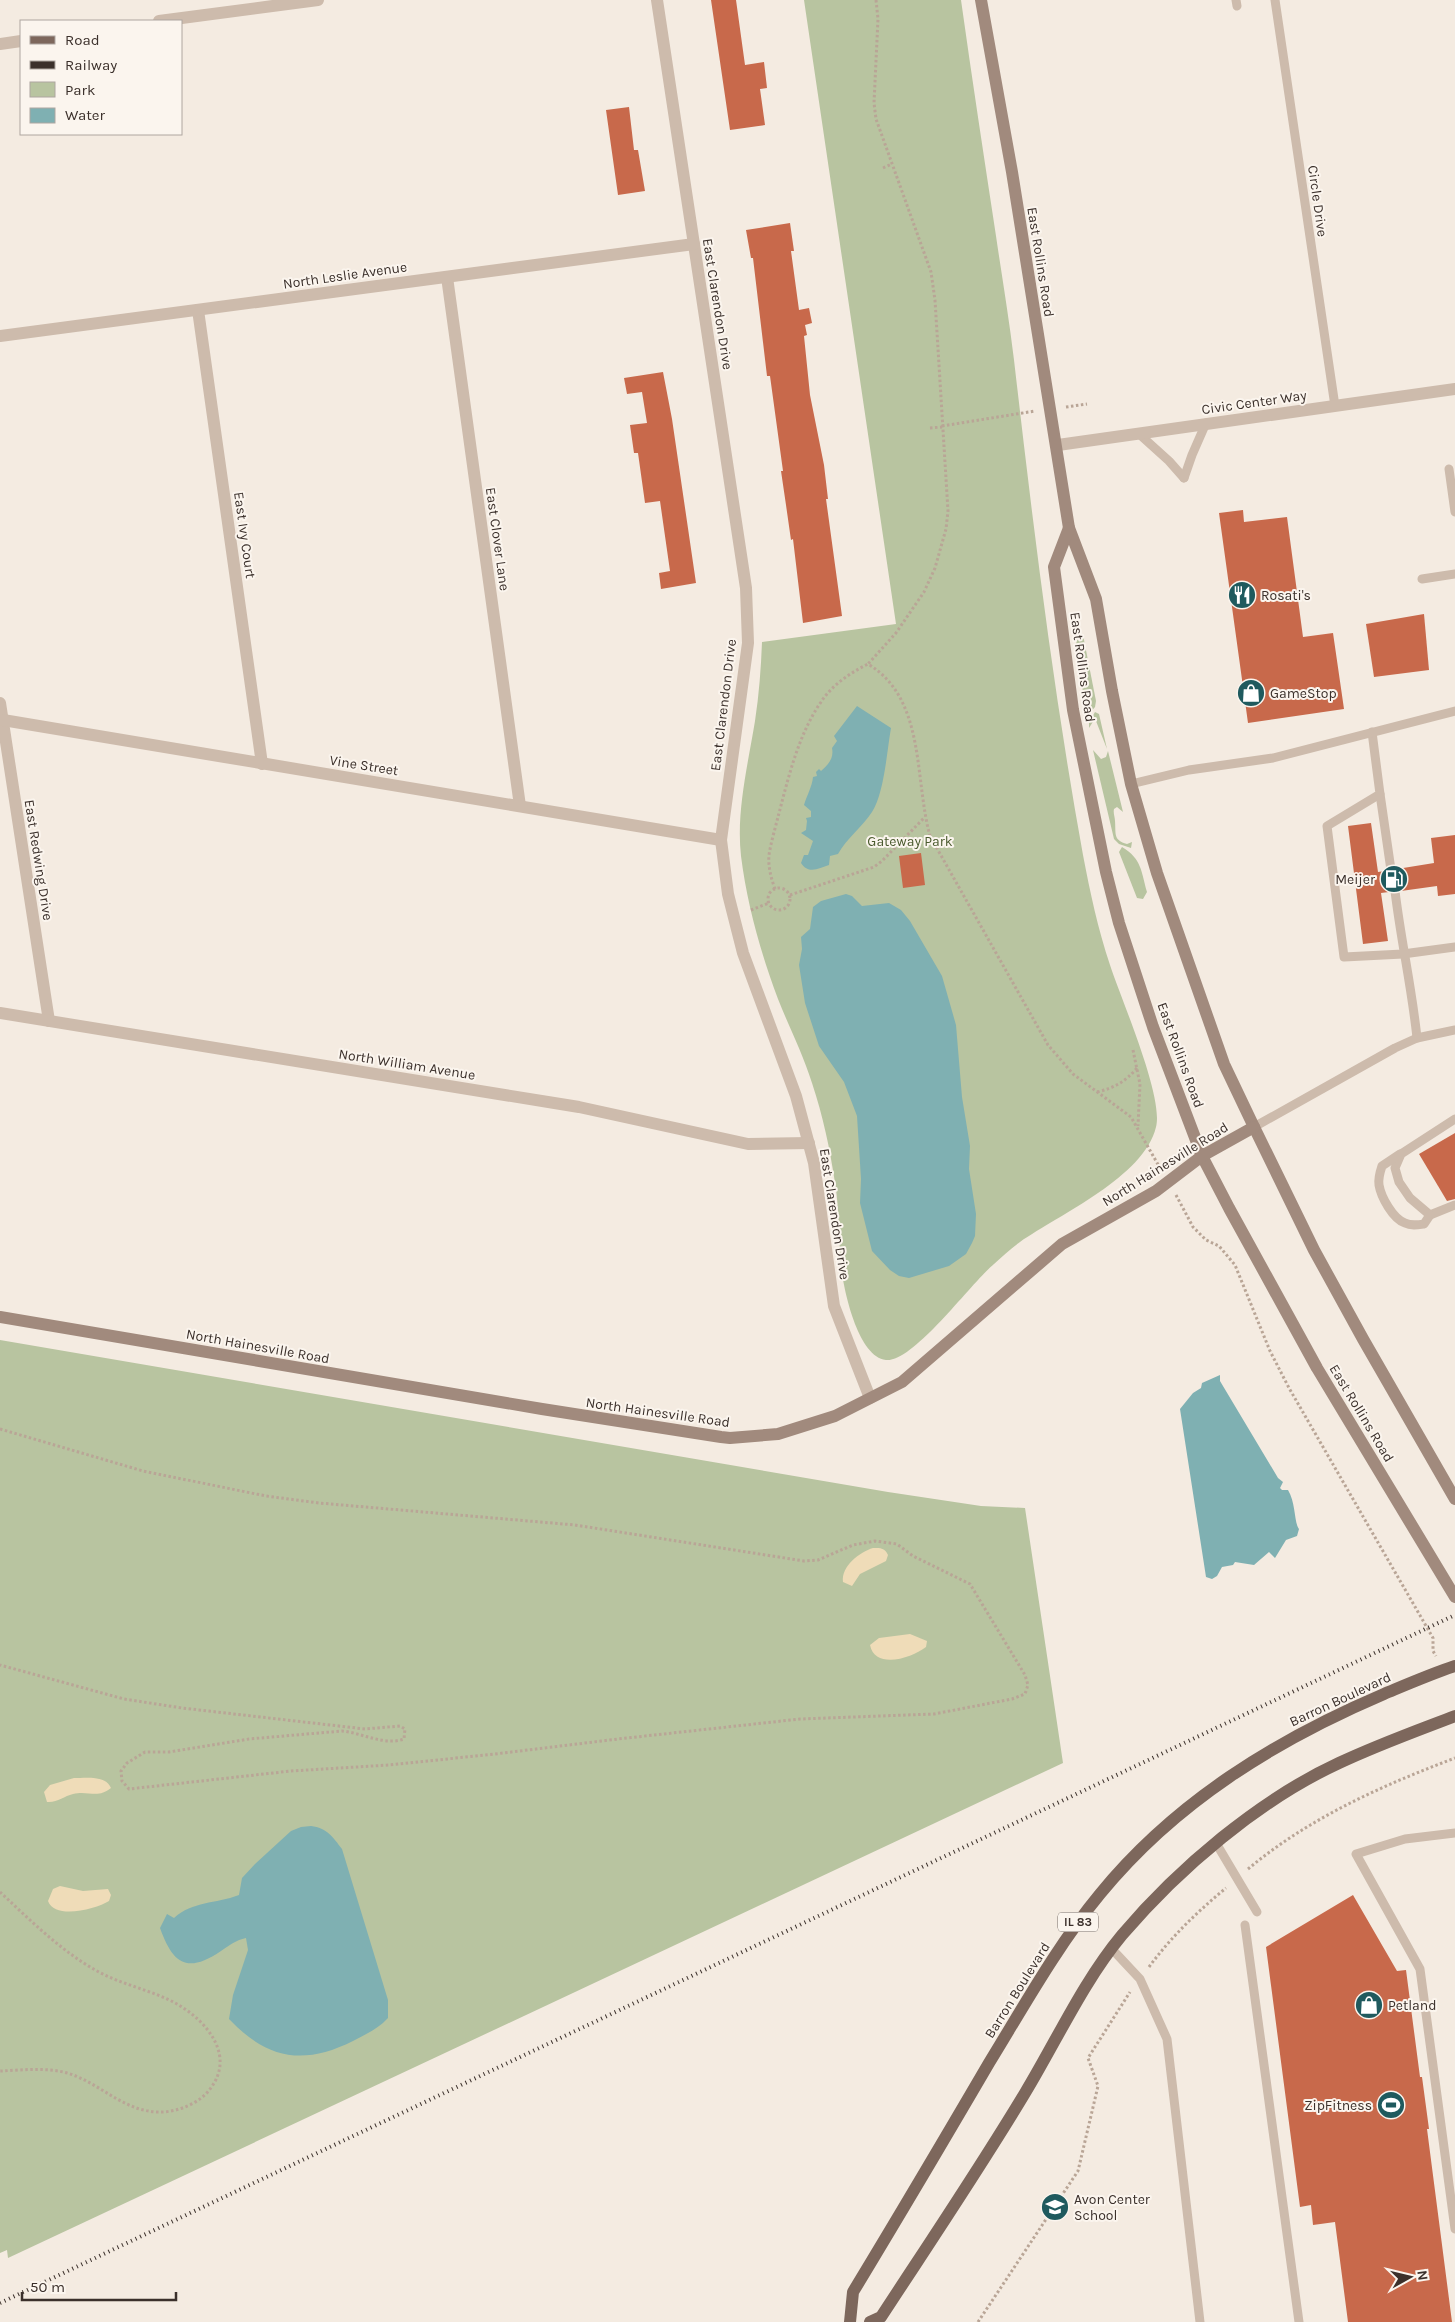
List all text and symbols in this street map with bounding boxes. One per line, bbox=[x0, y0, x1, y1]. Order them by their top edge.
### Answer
legend bbox=[20, 20, 182, 135]
text: Road bbox=[65, 31, 100, 49]
text: Railway bbox=[65, 56, 117, 74]
text: Park bbox=[65, 81, 95, 99]
text: Water bbox=[65, 106, 106, 124]
street label: Circle Drive bbox=[1304, 164, 1331, 238]
street label: East Rollins Road bbox=[1023, 206, 1058, 318]
street label: East Clarendon Drive bbox=[699, 237, 736, 371]
street label: North Leslie Avenue bbox=[282, 258, 408, 293]
street label: Civic Center Way bbox=[1200, 387, 1308, 418]
street label: East Clover Lane bbox=[482, 486, 513, 592]
street label: East Ivy Court bbox=[230, 491, 259, 580]
restaurant icon: Rosati's bbox=[1227, 580, 1257, 610]
place label: Rosati's bbox=[1261, 587, 1311, 604]
street label: East Rollins Road bbox=[1066, 611, 1099, 723]
street label: East Clarendon Drive bbox=[707, 638, 740, 772]
shop icon: GameStop bbox=[1236, 678, 1266, 708]
place label: GameStop bbox=[1270, 685, 1337, 702]
street label: Vine Street bbox=[328, 752, 400, 779]
street label: East Redwing Drive bbox=[21, 798, 56, 922]
park label: Gateway Park bbox=[867, 833, 953, 850]
fuel station icon: Meijer bbox=[1379, 864, 1409, 894]
place label: Meijer bbox=[1335, 871, 1376, 888]
street label: East Rollins Road bbox=[1154, 1000, 1208, 1110]
street label: North William Avenue bbox=[337, 1045, 477, 1084]
street label: North Hainesville Road bbox=[1099, 1119, 1231, 1210]
street label: East Clarendon Drive bbox=[816, 1147, 853, 1281]
street label: North Hainesville Road bbox=[185, 1326, 331, 1367]
street label: East Rollins Road bbox=[1326, 1361, 1397, 1465]
street label: North Hainesville Road bbox=[585, 1394, 731, 1431]
street label: Barron Boulevard bbox=[1287, 1669, 1394, 1730]
road number: IL 83 bbox=[1058, 1912, 1098, 1931]
street label: Barron Boulevard bbox=[981, 1939, 1054, 2041]
shop icon: Petland bbox=[1354, 1990, 1384, 2020]
place label: Petland bbox=[1388, 1997, 1437, 2014]
sports icon: ZipFitness bbox=[1376, 2090, 1406, 2120]
place label: ZipFitness bbox=[1304, 2097, 1372, 2114]
place label: Avon Center School bbox=[1074, 2191, 1151, 2224]
school or university icon: Avon Center School bbox=[1040, 2192, 1070, 2222]
north arrow bbox=[1385, 2252, 1435, 2302]
text: N bbox=[1413, 2269, 1431, 2281]
scale bar bbox=[22, 2270, 176, 2302]
text: 50 m bbox=[30, 2278, 65, 2296]

